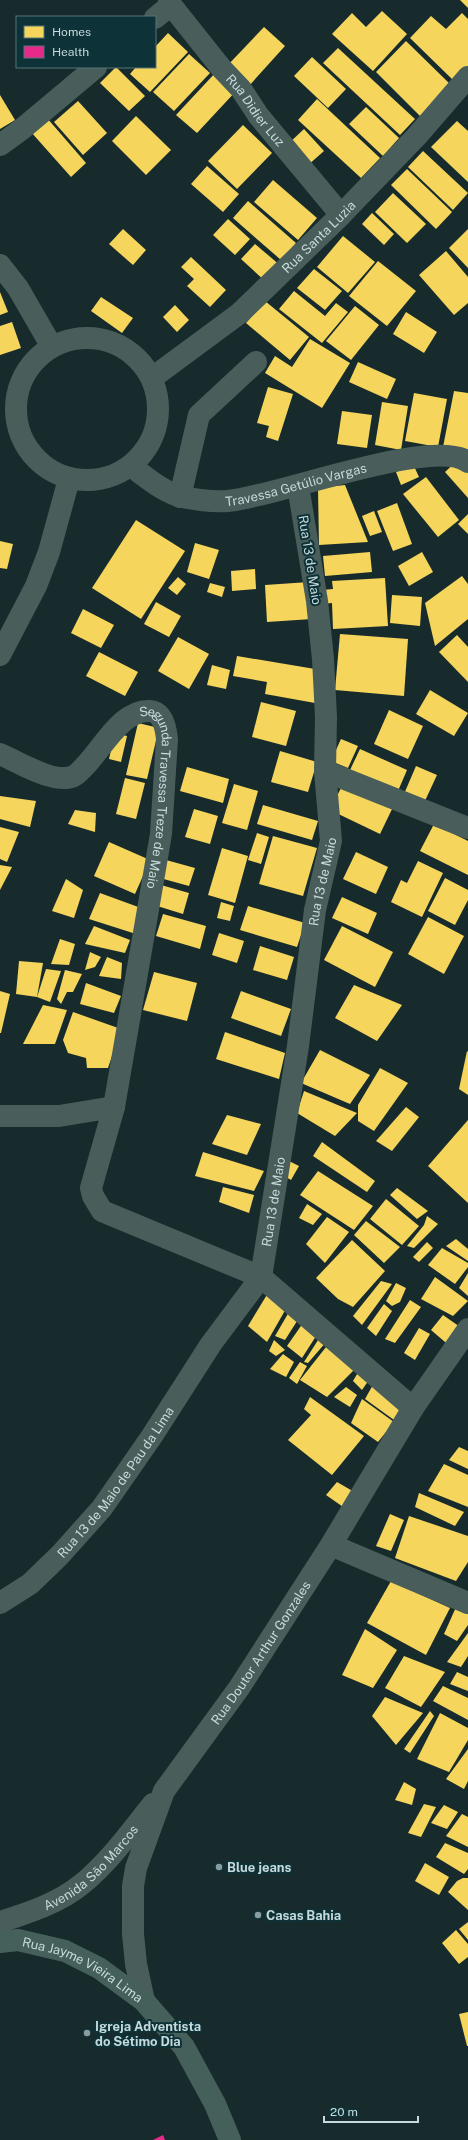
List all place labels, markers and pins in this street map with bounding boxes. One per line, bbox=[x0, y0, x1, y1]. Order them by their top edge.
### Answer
place label: Blue jeans bbox=[227, 1860, 291, 1875]
marker: Blue jeans bbox=[214, 1862, 224, 1872]
place label: Casas Bahia bbox=[266, 1908, 341, 1923]
marker: Casas Bahia bbox=[253, 1910, 263, 1920]
place label: Igreja Adventista do Sétimo Dia bbox=[95, 2019, 201, 2049]
marker: Igreja Adventista do Sétimo Dia bbox=[82, 2028, 92, 2038]

